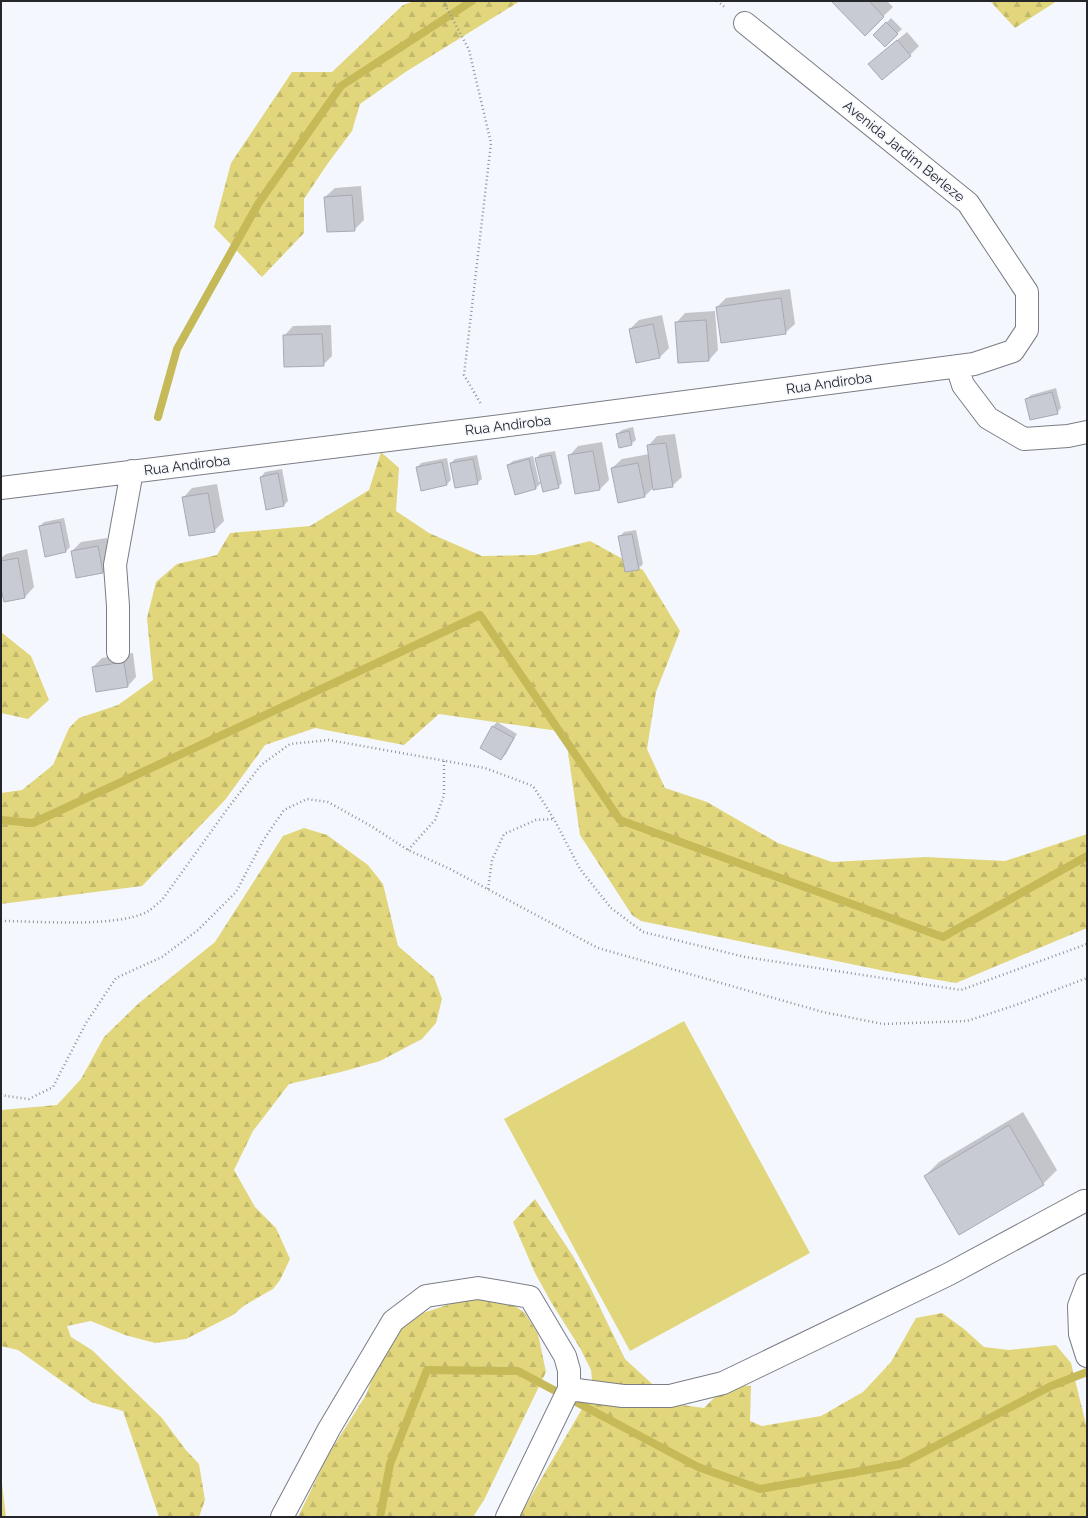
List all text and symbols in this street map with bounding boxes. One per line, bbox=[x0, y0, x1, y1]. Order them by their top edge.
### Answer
street label: Avenida Jardim Berleze bbox=[840, 97, 968, 205]
street label: Rua Andiroba bbox=[785, 369, 873, 397]
street label: Rua Andiroba bbox=[464, 412, 552, 438]
street label: Rua Andiroba bbox=[143, 452, 231, 478]

